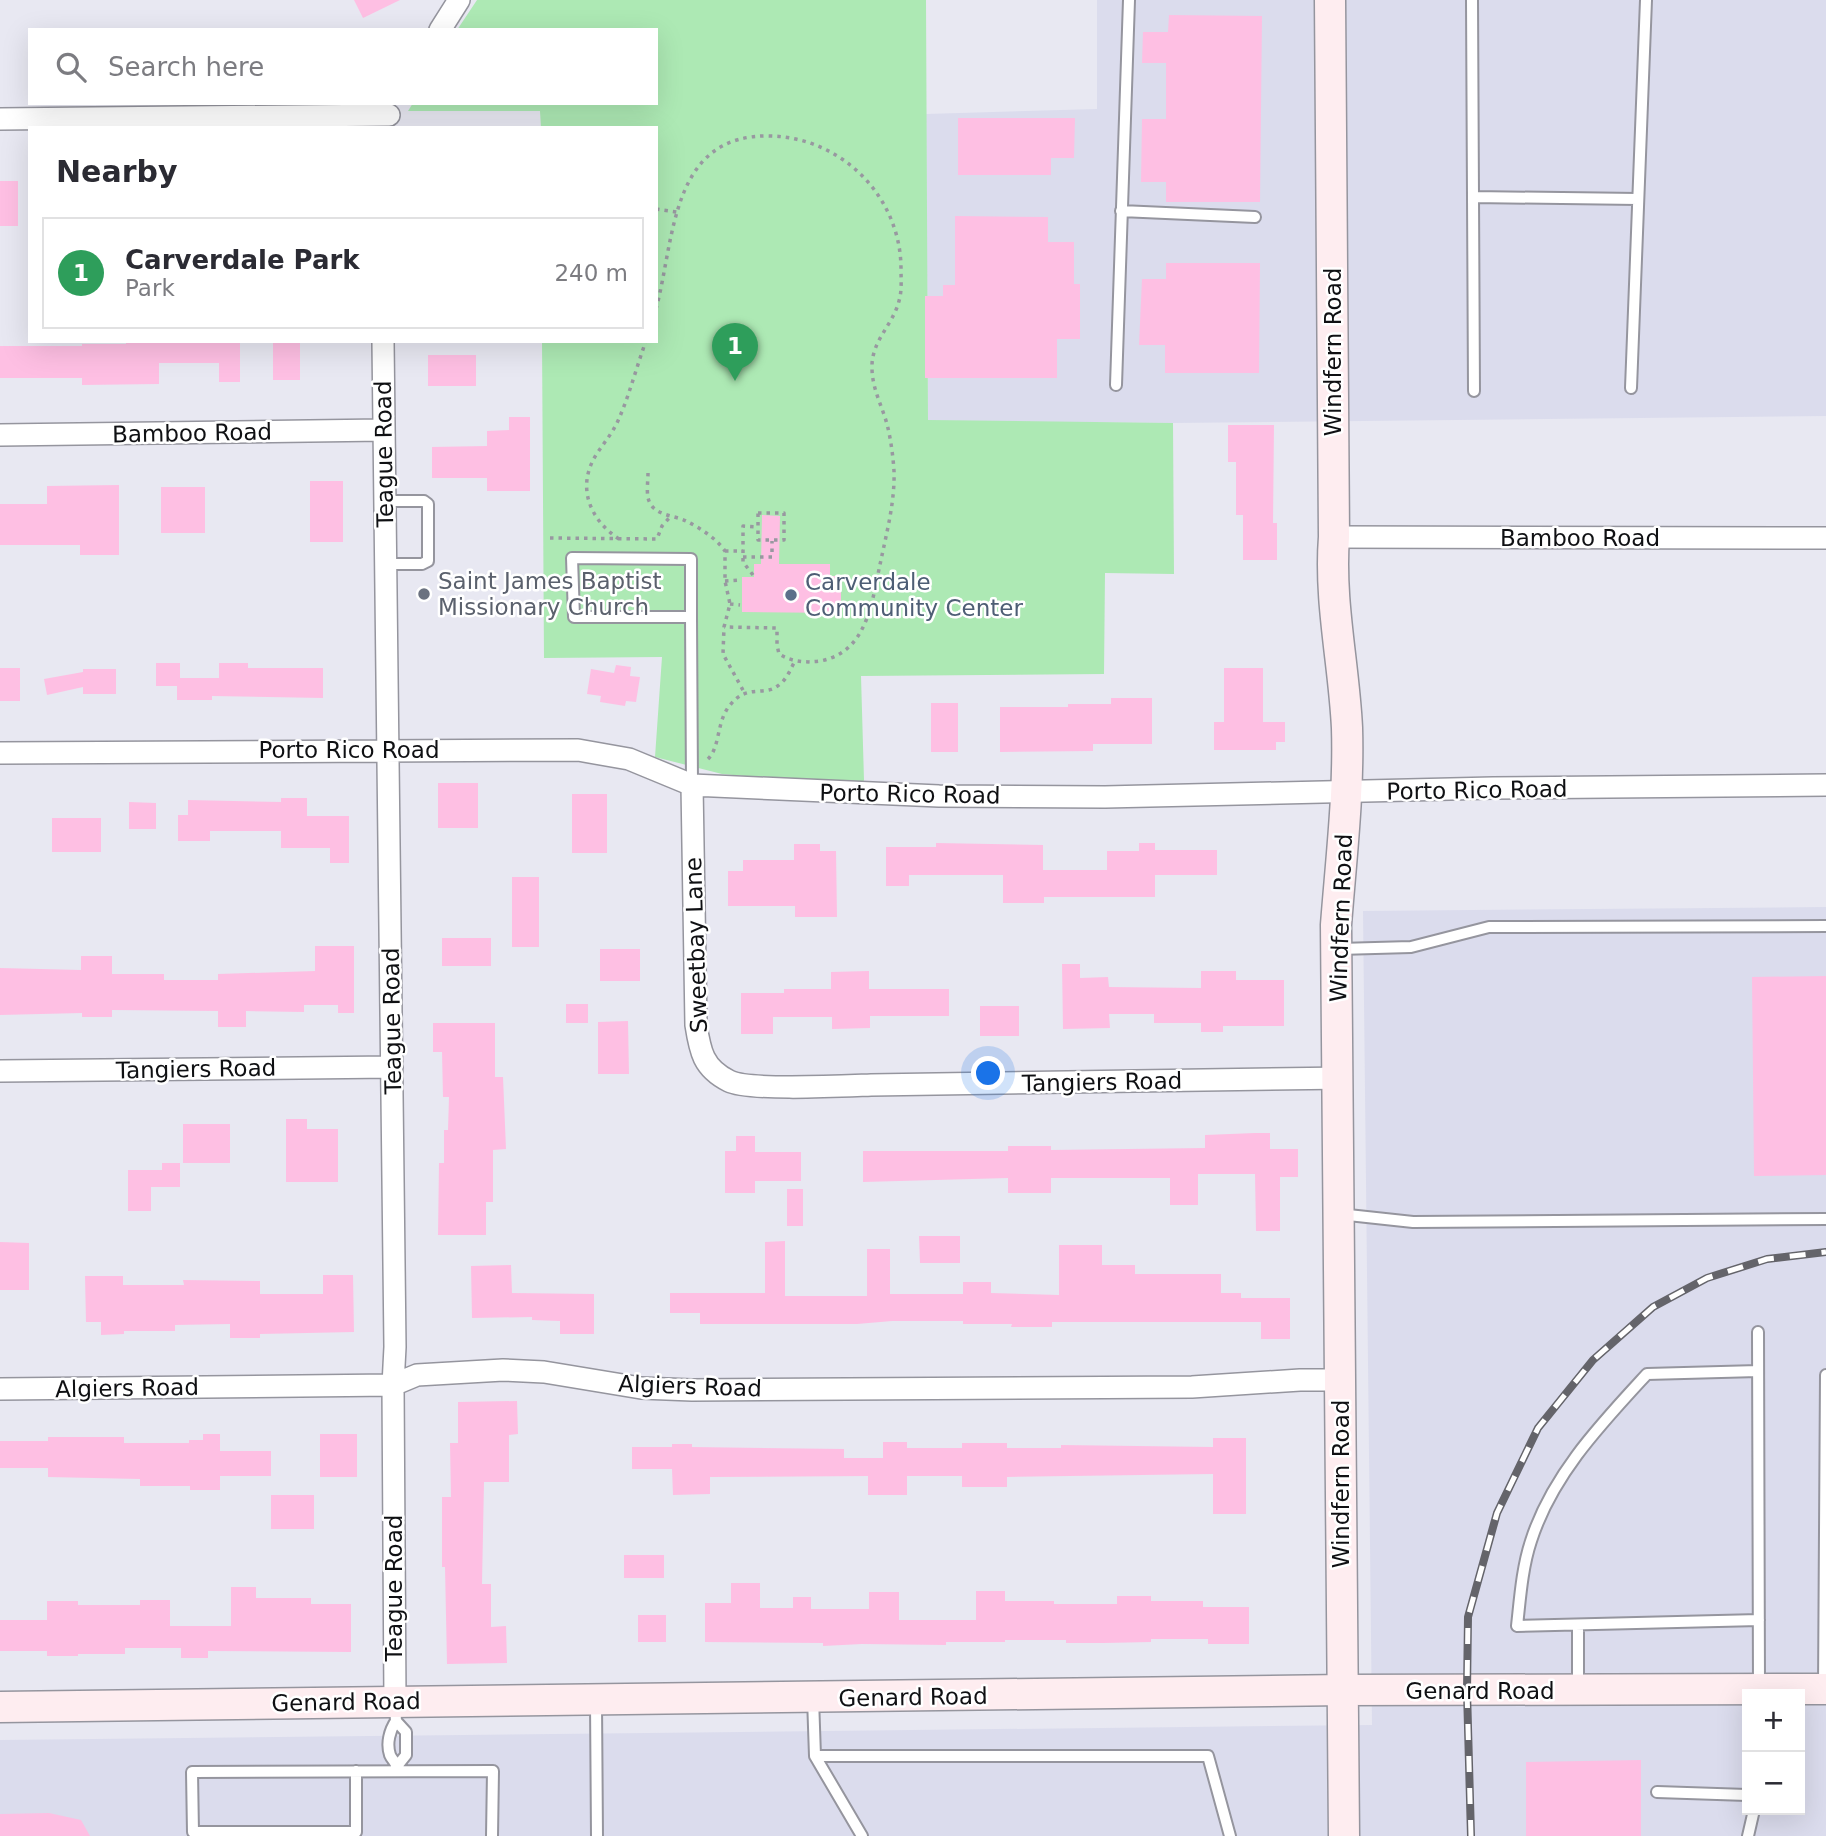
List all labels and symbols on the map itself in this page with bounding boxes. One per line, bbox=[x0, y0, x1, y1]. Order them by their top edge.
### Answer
street label: Windfern Road bbox=[1320, 268, 1346, 436]
pin: 1 bbox=[712, 323, 758, 381]
street label: Teague Road bbox=[370, 380, 398, 529]
street label: Bamboo Road bbox=[112, 419, 272, 447]
street label: Bamboo Road bbox=[1500, 525, 1660, 551]
place label: Saint James Baptist Missionary Church bbox=[438, 568, 662, 620]
place label: Carverdale Community Center bbox=[805, 569, 1023, 621]
marker: Saint James Baptist Missionary Church bbox=[416, 586, 432, 602]
marker: Carverdale Community Center bbox=[783, 587, 799, 603]
street label: Porto Rico Road bbox=[258, 737, 440, 763]
street label: Porto Rico Road bbox=[1386, 775, 1568, 805]
street label: Porto Rico Road bbox=[819, 779, 1001, 809]
street label: Windfern Road bbox=[1325, 833, 1357, 1003]
street label: Sweetbay Lane bbox=[680, 857, 712, 1033]
street label: Teague Road bbox=[378, 947, 406, 1096]
street label: Tangiers Road bbox=[115, 1055, 276, 1083]
your location bbox=[971, 1056, 1005, 1090]
street label: Tangiers Road bbox=[1021, 1068, 1182, 1096]
street label: Algiers Road bbox=[618, 1370, 762, 1402]
street label: Algiers Road bbox=[55, 1374, 199, 1402]
street label: Windfern Road bbox=[1328, 1400, 1354, 1568]
street label: Teague Road bbox=[381, 1515, 407, 1662]
street label: Genard Road bbox=[1405, 1678, 1555, 1704]
street label: Genard Road bbox=[838, 1683, 988, 1711]
street label: Genard Road bbox=[271, 1688, 421, 1716]

